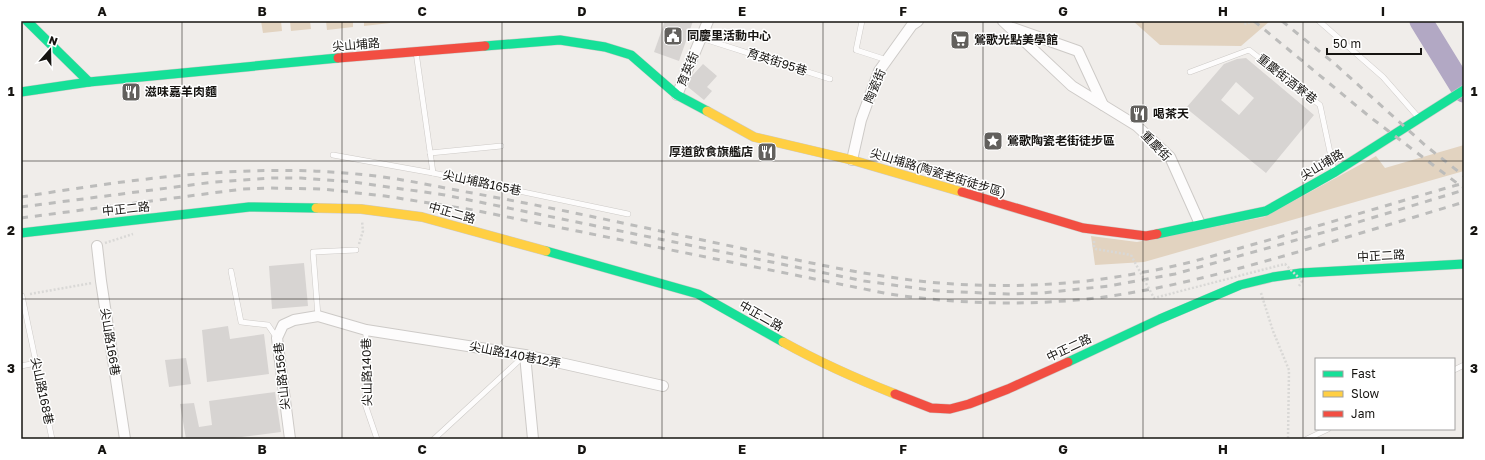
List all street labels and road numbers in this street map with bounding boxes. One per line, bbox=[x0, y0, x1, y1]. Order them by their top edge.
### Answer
street label: 尖山埔路 bbox=[331, 35, 381, 54]
street label: 育英街95巷 bbox=[745, 45, 809, 78]
street label: 育英街 bbox=[674, 49, 701, 88]
street label: 重慶街酒寮巷 bbox=[1254, 51, 1320, 107]
street label: 陶瓷街 bbox=[861, 66, 888, 105]
street label: 重慶街 bbox=[1138, 127, 1174, 164]
street label: 尖山埔路(陶瓷老街徒步區) bbox=[868, 145, 1008, 200]
street label: 尖山埔路 bbox=[1297, 146, 1346, 183]
street label: 尖山埔路165巷 bbox=[441, 167, 523, 198]
street label: 中正二路 bbox=[101, 199, 151, 218]
street label: 中正二路 bbox=[427, 199, 477, 226]
street label: 中正二路 bbox=[1357, 247, 1405, 264]
street label: 中正二路 bbox=[737, 297, 786, 334]
street label: 尖山路166巷 bbox=[98, 307, 123, 377]
street label: 中正二路 bbox=[1044, 331, 1094, 364]
street label: 尖山路140巷 bbox=[358, 338, 375, 406]
street label: 尖山路140巷12弄 bbox=[468, 338, 562, 371]
street label: 尖山路156巷 bbox=[270, 341, 293, 411]
street label: 尖山路168巷 bbox=[28, 356, 57, 426]

